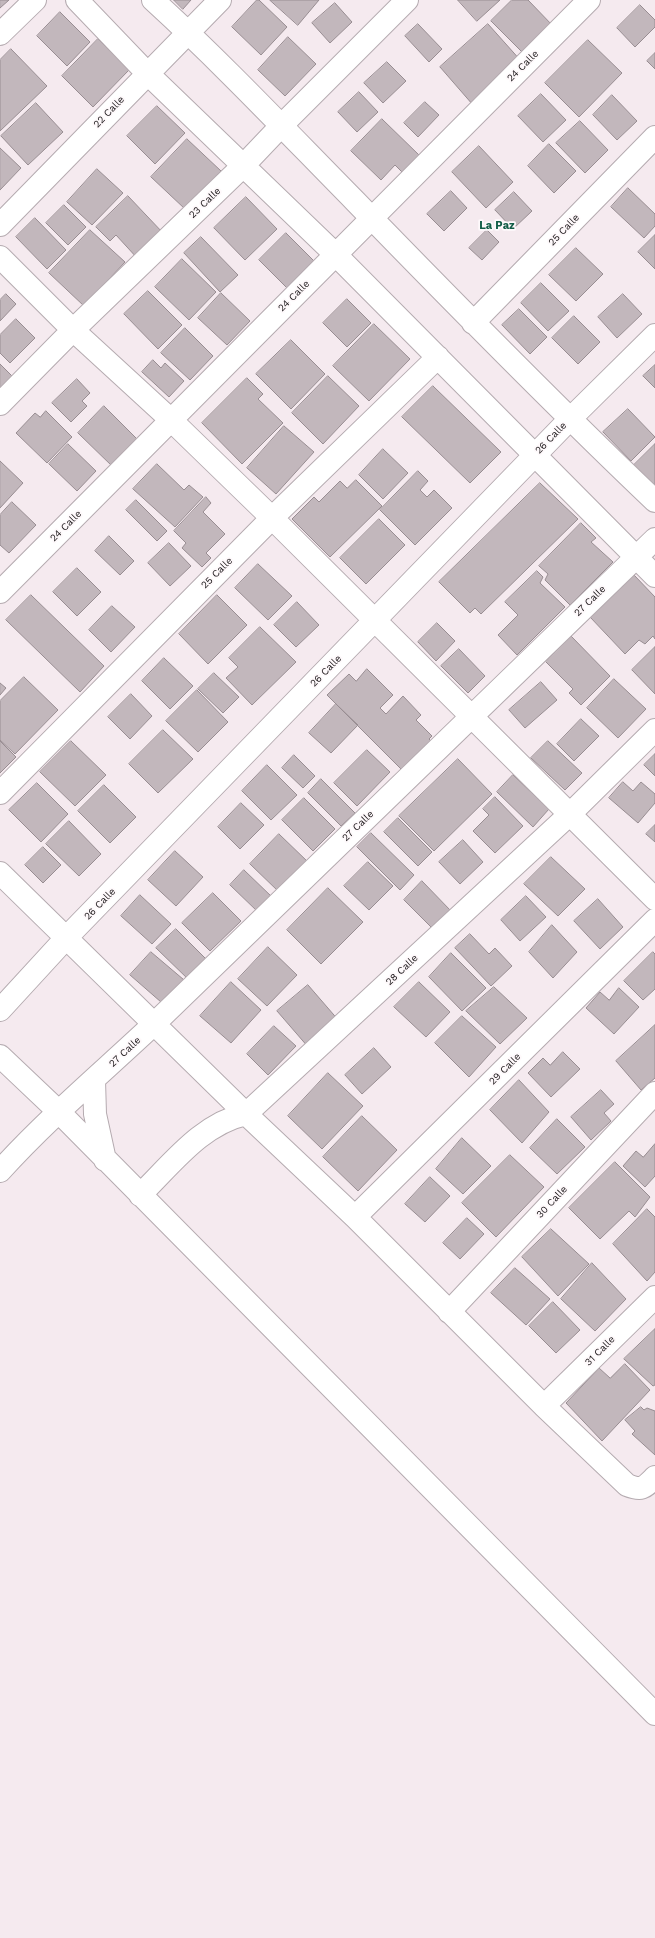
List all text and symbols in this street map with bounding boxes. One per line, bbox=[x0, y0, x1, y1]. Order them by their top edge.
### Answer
street label: 24 Calle bbox=[505, 48, 541, 84]
street label: 22 Calle bbox=[91, 94, 127, 130]
street label: 23 Calle bbox=[187, 185, 223, 221]
street label: 25 Calle bbox=[546, 212, 582, 248]
district label: La Paz bbox=[479, 219, 515, 233]
street label: 24 Calle bbox=[276, 278, 312, 314]
street label: 26 Calle bbox=[533, 420, 569, 456]
street label: 24 Calle bbox=[48, 508, 84, 544]
street label: 25 Calle bbox=[199, 555, 235, 591]
street label: 27 Calle bbox=[572, 583, 608, 619]
street label: 26 Calle bbox=[308, 653, 344, 689]
street label: 27 Calle bbox=[340, 808, 376, 844]
street label: 26 Calle bbox=[82, 886, 118, 922]
street label: 28 Calle bbox=[383, 952, 421, 988]
street label: 27 Calle bbox=[107, 1034, 143, 1070]
street label: 29 Calle bbox=[487, 1051, 523, 1087]
street label: 30 Calle bbox=[534, 1183, 570, 1221]
street label: 31 Calle bbox=[582, 1333, 618, 1369]

